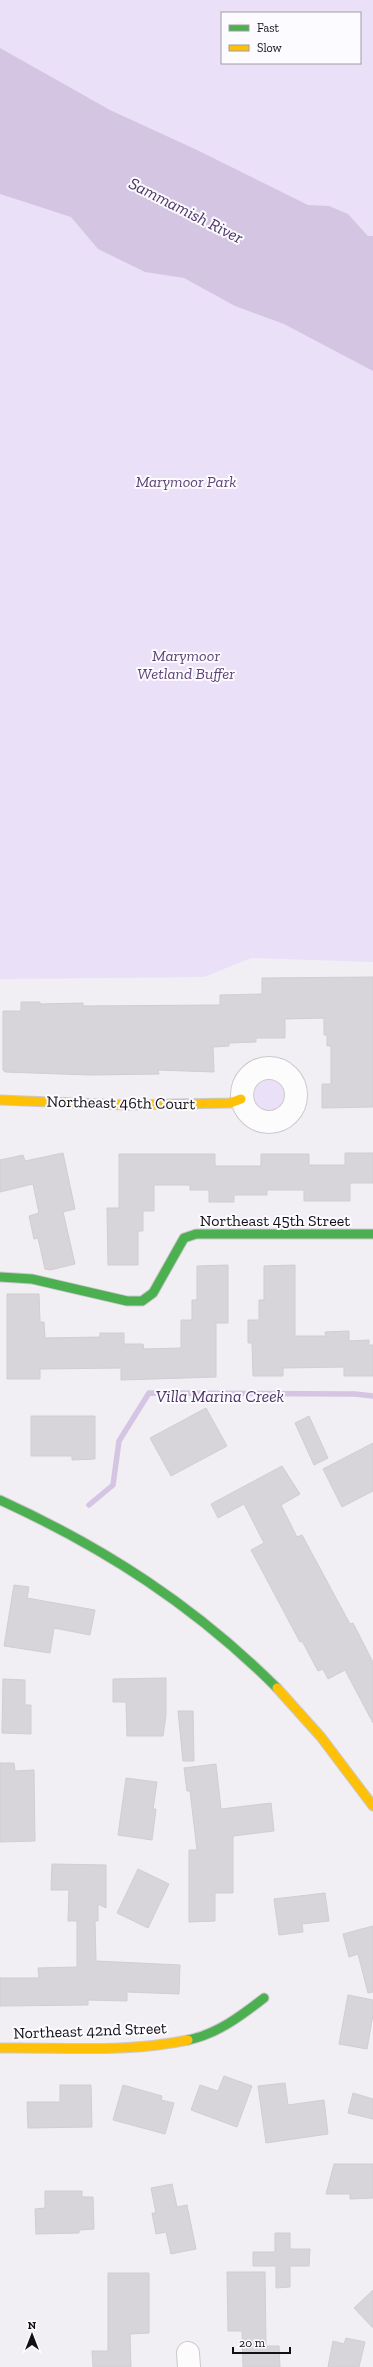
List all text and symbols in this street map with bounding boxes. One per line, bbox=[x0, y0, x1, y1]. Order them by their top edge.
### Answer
legend bbox=[221, 12, 361, 64]
text: Fast bbox=[257, 21, 280, 35]
text: Slow bbox=[257, 41, 283, 55]
water label: Sammamish River bbox=[126, 173, 247, 247]
park label: Marymoor Park bbox=[136, 472, 236, 491]
park label: Marymoor Wetland Buffer bbox=[137, 646, 235, 683]
street label: Northeast 46th Court bbox=[46, 1092, 196, 1113]
street label: Northeast 45th Street bbox=[200, 1211, 350, 1230]
water label: Villa Marina Creek bbox=[156, 1386, 285, 1406]
street label: Northeast 42nd Street bbox=[13, 2018, 167, 2043]
north arrow bbox=[12, 2315, 52, 2355]
text: N bbox=[28, 2319, 37, 2332]
scale bar bbox=[233, 2329, 290, 2355]
text: 20 m bbox=[239, 2336, 266, 2350]

